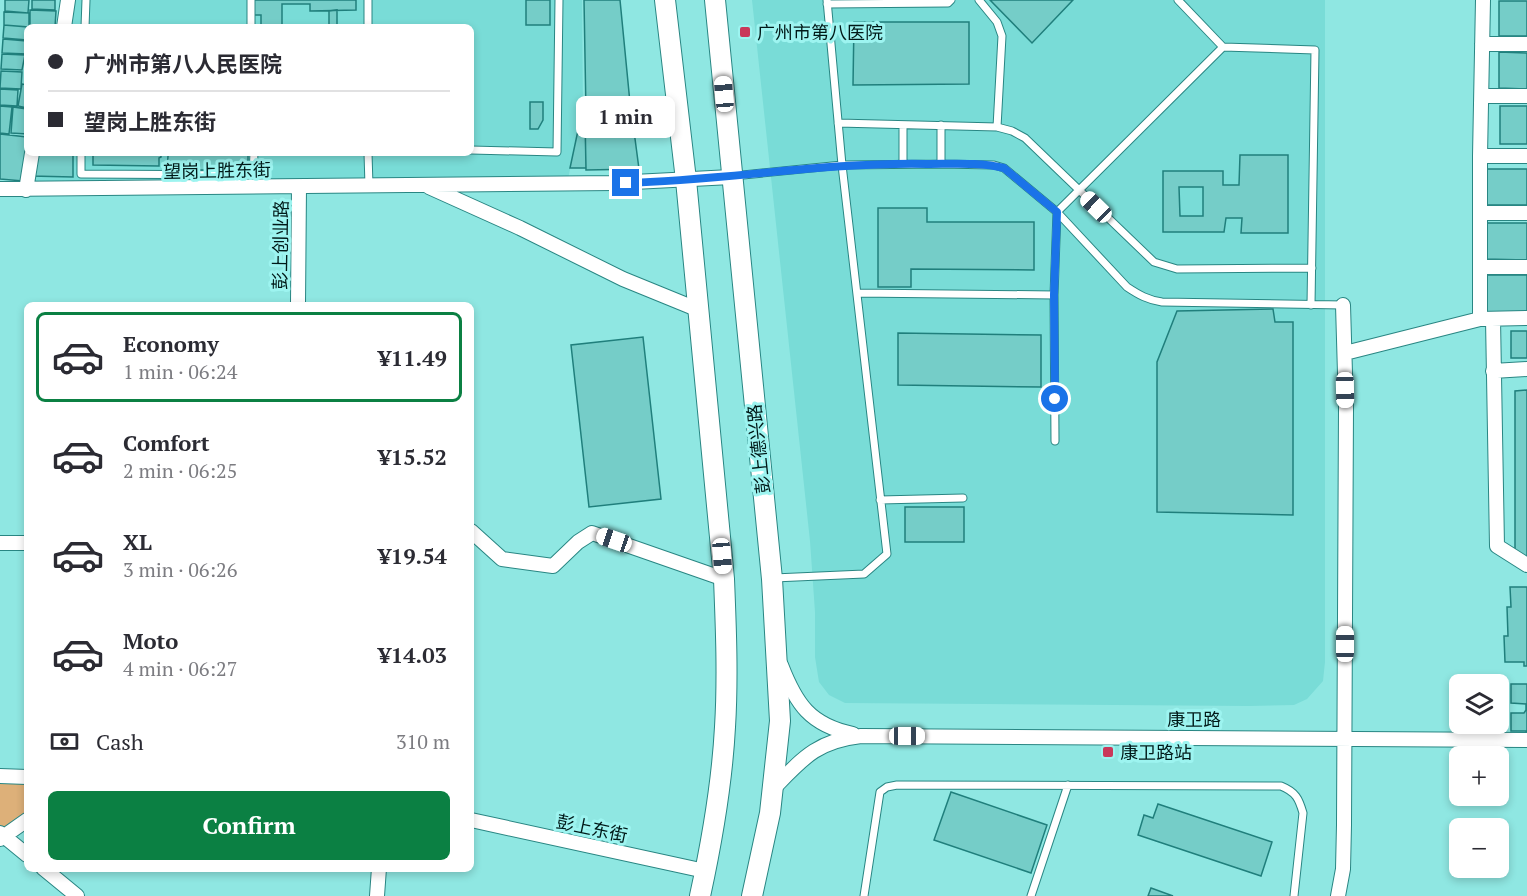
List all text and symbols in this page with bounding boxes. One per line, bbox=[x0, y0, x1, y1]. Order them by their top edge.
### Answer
place label: 广州市第八医院 bbox=[757, 20, 883, 44]
marker: 广州市第八医院 bbox=[738, 25, 752, 39]
text: 广州市第八人民医院 bbox=[84, 49, 282, 78]
car bbox=[713, 75, 735, 113]
callout: 1 min bbox=[576, 96, 676, 138]
text: 1 min bbox=[598, 103, 653, 130]
text: 望岗上胜东街 bbox=[84, 107, 216, 136]
street label: 望岗上胜东街 bbox=[163, 157, 271, 183]
route end bbox=[612, 169, 639, 196]
car bbox=[1077, 188, 1115, 226]
street label: 彭上创业路 bbox=[267, 200, 293, 290]
text: Economy bbox=[123, 329, 219, 358]
icon: car bbox=[51, 330, 105, 384]
text: ¥11.49 bbox=[378, 343, 447, 372]
text: 1 min · 06:24 bbox=[123, 358, 237, 385]
car bbox=[1336, 372, 1354, 408]
route start bbox=[1041, 385, 1068, 412]
street label: 彭上德兴路 bbox=[741, 403, 775, 495]
text: Comfort bbox=[123, 428, 209, 457]
icon: car bbox=[51, 429, 105, 483]
text: ¥15.52 bbox=[378, 442, 447, 471]
text: 2 min · 06:25 bbox=[123, 457, 237, 484]
car bbox=[594, 526, 634, 554]
text: XL bbox=[123, 527, 152, 556]
icon: car bbox=[51, 528, 105, 582]
car bbox=[711, 537, 733, 575]
text: ¥19.54 bbox=[378, 541, 447, 570]
text: 3 min · 06:26 bbox=[123, 556, 237, 583]
text: Moto bbox=[123, 626, 178, 655]
car bbox=[1336, 626, 1354, 662]
icon: car bbox=[51, 627, 105, 681]
text: ¥14.03 bbox=[378, 640, 447, 669]
text: 4 min · 06:27 bbox=[123, 655, 237, 682]
map controls bbox=[1449, 674, 1509, 878]
button: layers bbox=[1449, 674, 1509, 734]
street label: 康卫路 bbox=[1167, 707, 1221, 731]
icon: cash bbox=[48, 725, 81, 758]
text: Cash bbox=[96, 727, 144, 756]
car bbox=[889, 727, 925, 745]
text: 310 m bbox=[396, 728, 450, 755]
place label: 康卫路站 bbox=[1120, 740, 1192, 764]
marker: 康卫路站 bbox=[1101, 745, 1115, 759]
button: + bbox=[1449, 746, 1509, 806]
button: Confirm bbox=[48, 791, 450, 860]
street label: 彭上东街 bbox=[554, 809, 630, 847]
button: − bbox=[1449, 818, 1509, 878]

